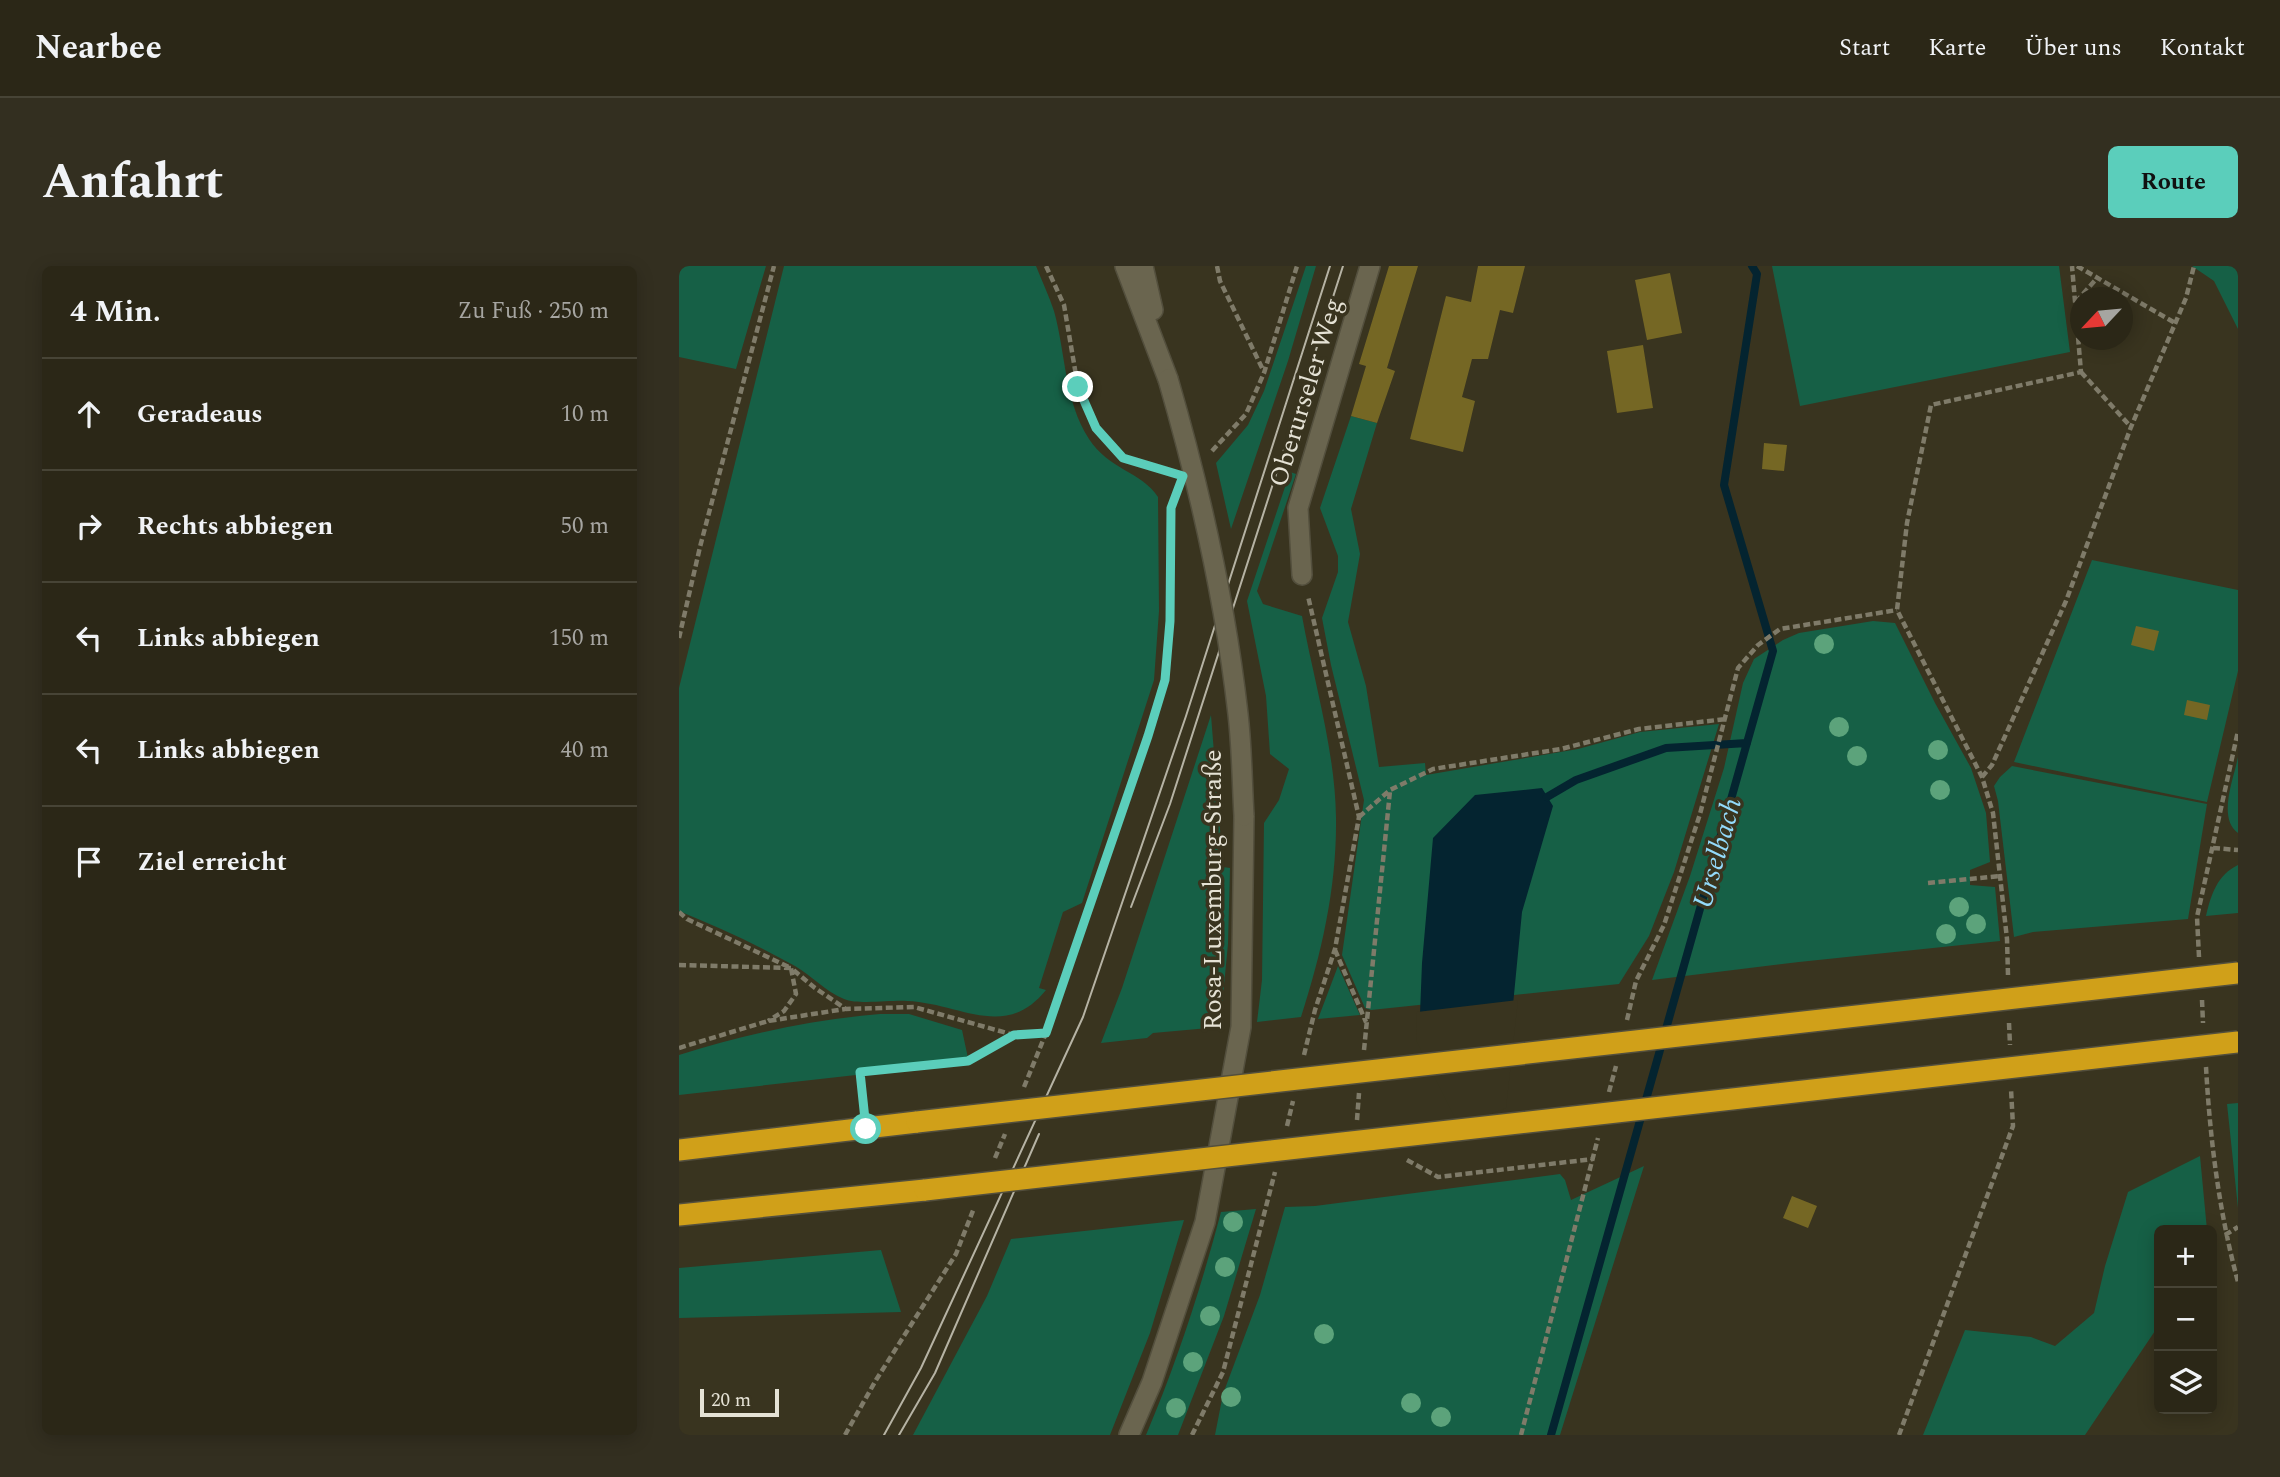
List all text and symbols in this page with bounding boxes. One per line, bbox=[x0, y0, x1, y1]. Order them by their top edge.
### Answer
text: Nearbee bbox=[35, 23, 162, 73]
text: Start bbox=[1839, 30, 1890, 66]
text: Karte bbox=[1928, 30, 1986, 66]
text: Über uns bbox=[2024, 30, 2122, 66]
text: Kontakt bbox=[2160, 30, 2245, 66]
text: Anfahrt bbox=[42, 145, 223, 220]
button: Route bbox=[2108, 146, 2238, 218]
north arrow bbox=[2070, 287, 2133, 350]
text: 4 Min. bbox=[70, 289, 161, 335]
street label: Oberurseler Weg bbox=[1258, 293, 1354, 492]
text: Zu Fuß · 250 m bbox=[458, 294, 609, 329]
route end bbox=[1062, 371, 1093, 402]
text: Geradeaus bbox=[137, 394, 263, 434]
icon: ahead bbox=[70, 395, 108, 433]
text: 10 m bbox=[560, 397, 609, 432]
text: Rechts abbiegen bbox=[137, 506, 333, 546]
icon: right bbox=[70, 507, 108, 545]
text: 50 m bbox=[560, 509, 609, 544]
text: Links abbiegen bbox=[137, 618, 320, 658]
icon: left bbox=[70, 619, 108, 657]
text: 150 m bbox=[549, 621, 609, 656]
text: Links abbiegen bbox=[137, 730, 320, 770]
icon: left bbox=[70, 731, 108, 769]
text: 40 m bbox=[560, 733, 609, 768]
street label: Rosa-Luxemburg-Straße bbox=[1193, 750, 1233, 1030]
water label: Urselbach bbox=[1681, 793, 1754, 914]
text: Ziel erreicht bbox=[137, 842, 287, 882]
icon: arrive bbox=[70, 843, 108, 881]
route start bbox=[850, 1113, 881, 1144]
map controls bbox=[2154, 1225, 2217, 1414]
button: + bbox=[2154, 1225, 2217, 1288]
button: − bbox=[2154, 1288, 2217, 1351]
button: layers bbox=[2154, 1351, 2217, 1414]
scale bar bbox=[700, 1386, 779, 1418]
text: 20 m bbox=[711, 1386, 751, 1415]

